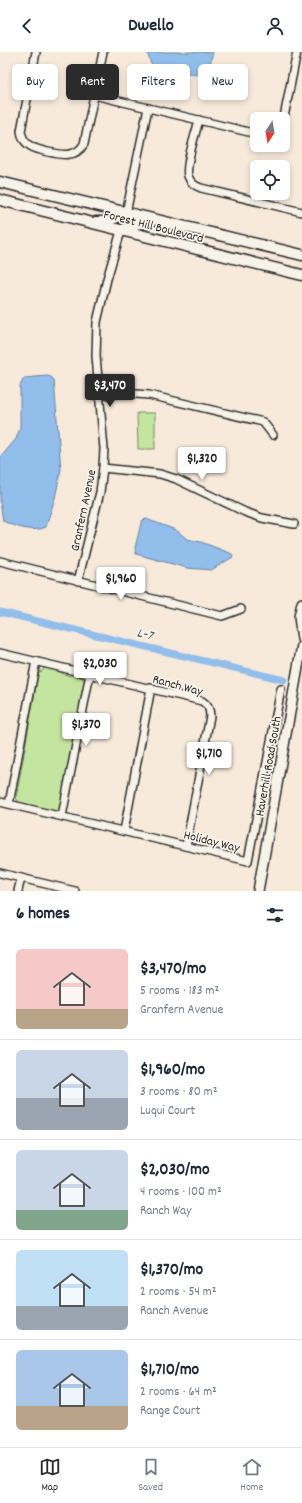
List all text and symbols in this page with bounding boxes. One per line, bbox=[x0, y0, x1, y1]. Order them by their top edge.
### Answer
text: Dwello bbox=[128, 14, 174, 39]
icon: back bbox=[16, 15, 38, 37]
icon: person bbox=[264, 15, 286, 37]
chip: Buy bbox=[12, 64, 58, 100]
chip: Rent bbox=[66, 64, 119, 100]
chip: Filters bbox=[127, 64, 190, 100]
chip: New bbox=[198, 64, 248, 100]
north arrow bbox=[250, 112, 290, 152]
map controls bbox=[250, 112, 290, 200]
button: locate bbox=[250, 160, 290, 200]
street label: Forest Hill Boulevard bbox=[101, 206, 205, 249]
pin: $3,470 bbox=[77, 374, 143, 408]
text: $3,470 bbox=[94, 377, 126, 396]
pin: $1,320 bbox=[169, 447, 235, 481]
text: $1,320 bbox=[187, 450, 217, 469]
street label: Granfern Avenue bbox=[67, 468, 102, 553]
pin: $1,960 bbox=[88, 567, 154, 601]
text: $1,960 bbox=[105, 570, 137, 589]
water label: L-7 bbox=[135, 623, 156, 647]
pin: $2,030 bbox=[67, 652, 133, 686]
text: $2,030 bbox=[83, 655, 117, 674]
street label: Ranch Way bbox=[150, 671, 205, 702]
pin: $1,370 bbox=[53, 713, 119, 747]
street label: Haverhill Road South bbox=[251, 715, 288, 818]
text: $1,370 bbox=[71, 716, 101, 735]
pin: $1,710 bbox=[176, 742, 242, 776]
text: $1,710 bbox=[196, 745, 222, 764]
street label: Holiday Way bbox=[181, 826, 242, 859]
text: 6 homes bbox=[16, 903, 70, 927]
icon: filters bbox=[264, 904, 286, 926]
text: $3,470/mo bbox=[140, 958, 206, 982]
icon: home bbox=[48, 965, 96, 1013]
text: 5 rooms · 183 m² bbox=[140, 982, 219, 1001]
text: Granfern Avenue bbox=[140, 1001, 223, 1020]
text: $1,960/mo bbox=[140, 1059, 205, 1083]
icon: home bbox=[48, 1066, 96, 1114]
text: 3 rooms · 80 m² bbox=[140, 1083, 217, 1102]
text: Luqui Court bbox=[140, 1102, 195, 1121]
text: $2,030/mo bbox=[140, 1159, 209, 1183]
icon: home bbox=[48, 1166, 96, 1214]
text: 4 rooms · 100 m² bbox=[140, 1183, 222, 1202]
text: Ranch Way bbox=[140, 1202, 191, 1221]
text: $1,370/mo bbox=[140, 1259, 203, 1283]
icon: home bbox=[48, 1266, 96, 1314]
text: 2 rooms · 54 m² bbox=[140, 1283, 216, 1302]
text: Ranch Avenue bbox=[140, 1302, 208, 1321]
text: $1,710/mo bbox=[140, 1359, 199, 1383]
icon: home bbox=[48, 1366, 96, 1414]
text: 2 rooms · 64 m² bbox=[140, 1383, 217, 1402]
text: Range Court bbox=[140, 1402, 200, 1421]
tab: Map bbox=[39, 1456, 61, 1496]
tab: Saved bbox=[138, 1456, 163, 1496]
tab: Home bbox=[240, 1456, 263, 1496]

